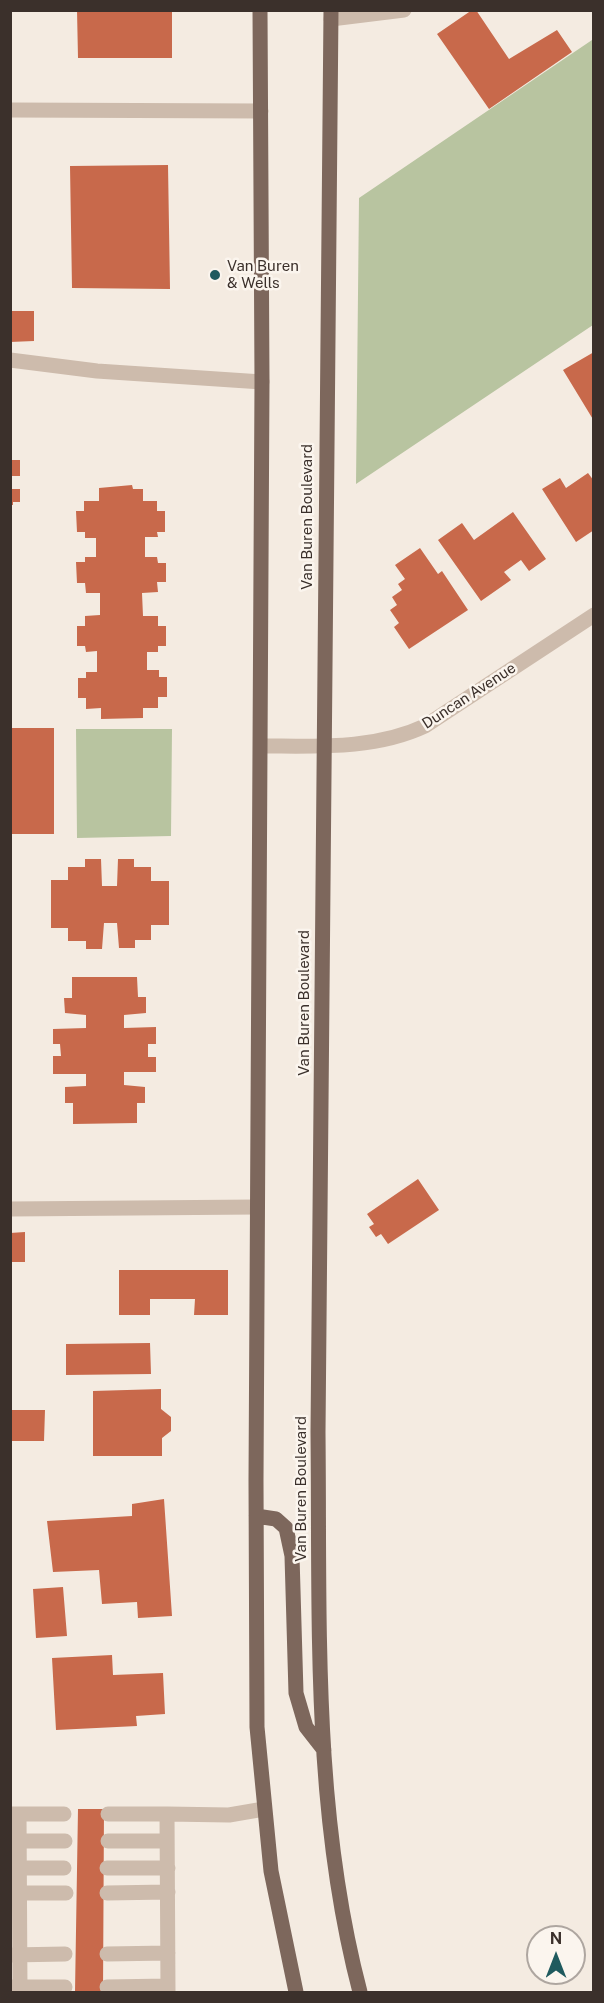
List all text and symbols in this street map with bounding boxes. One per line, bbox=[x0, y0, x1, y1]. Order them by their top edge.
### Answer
place label: Van Buren & Wells bbox=[227, 257, 299, 292]
marker: Van Buren & Wells bbox=[208, 268, 222, 282]
street label: Van Buren Boulevard bbox=[298, 444, 316, 590]
street label: Duncan Avenue bbox=[419, 659, 519, 733]
street label: Van Buren Boulevard bbox=[295, 930, 313, 1076]
street label: Van Buren Boulevard bbox=[292, 1416, 310, 1562]
north arrow bbox=[526, 1925, 586, 1985]
text: N bbox=[550, 1929, 562, 1948]

